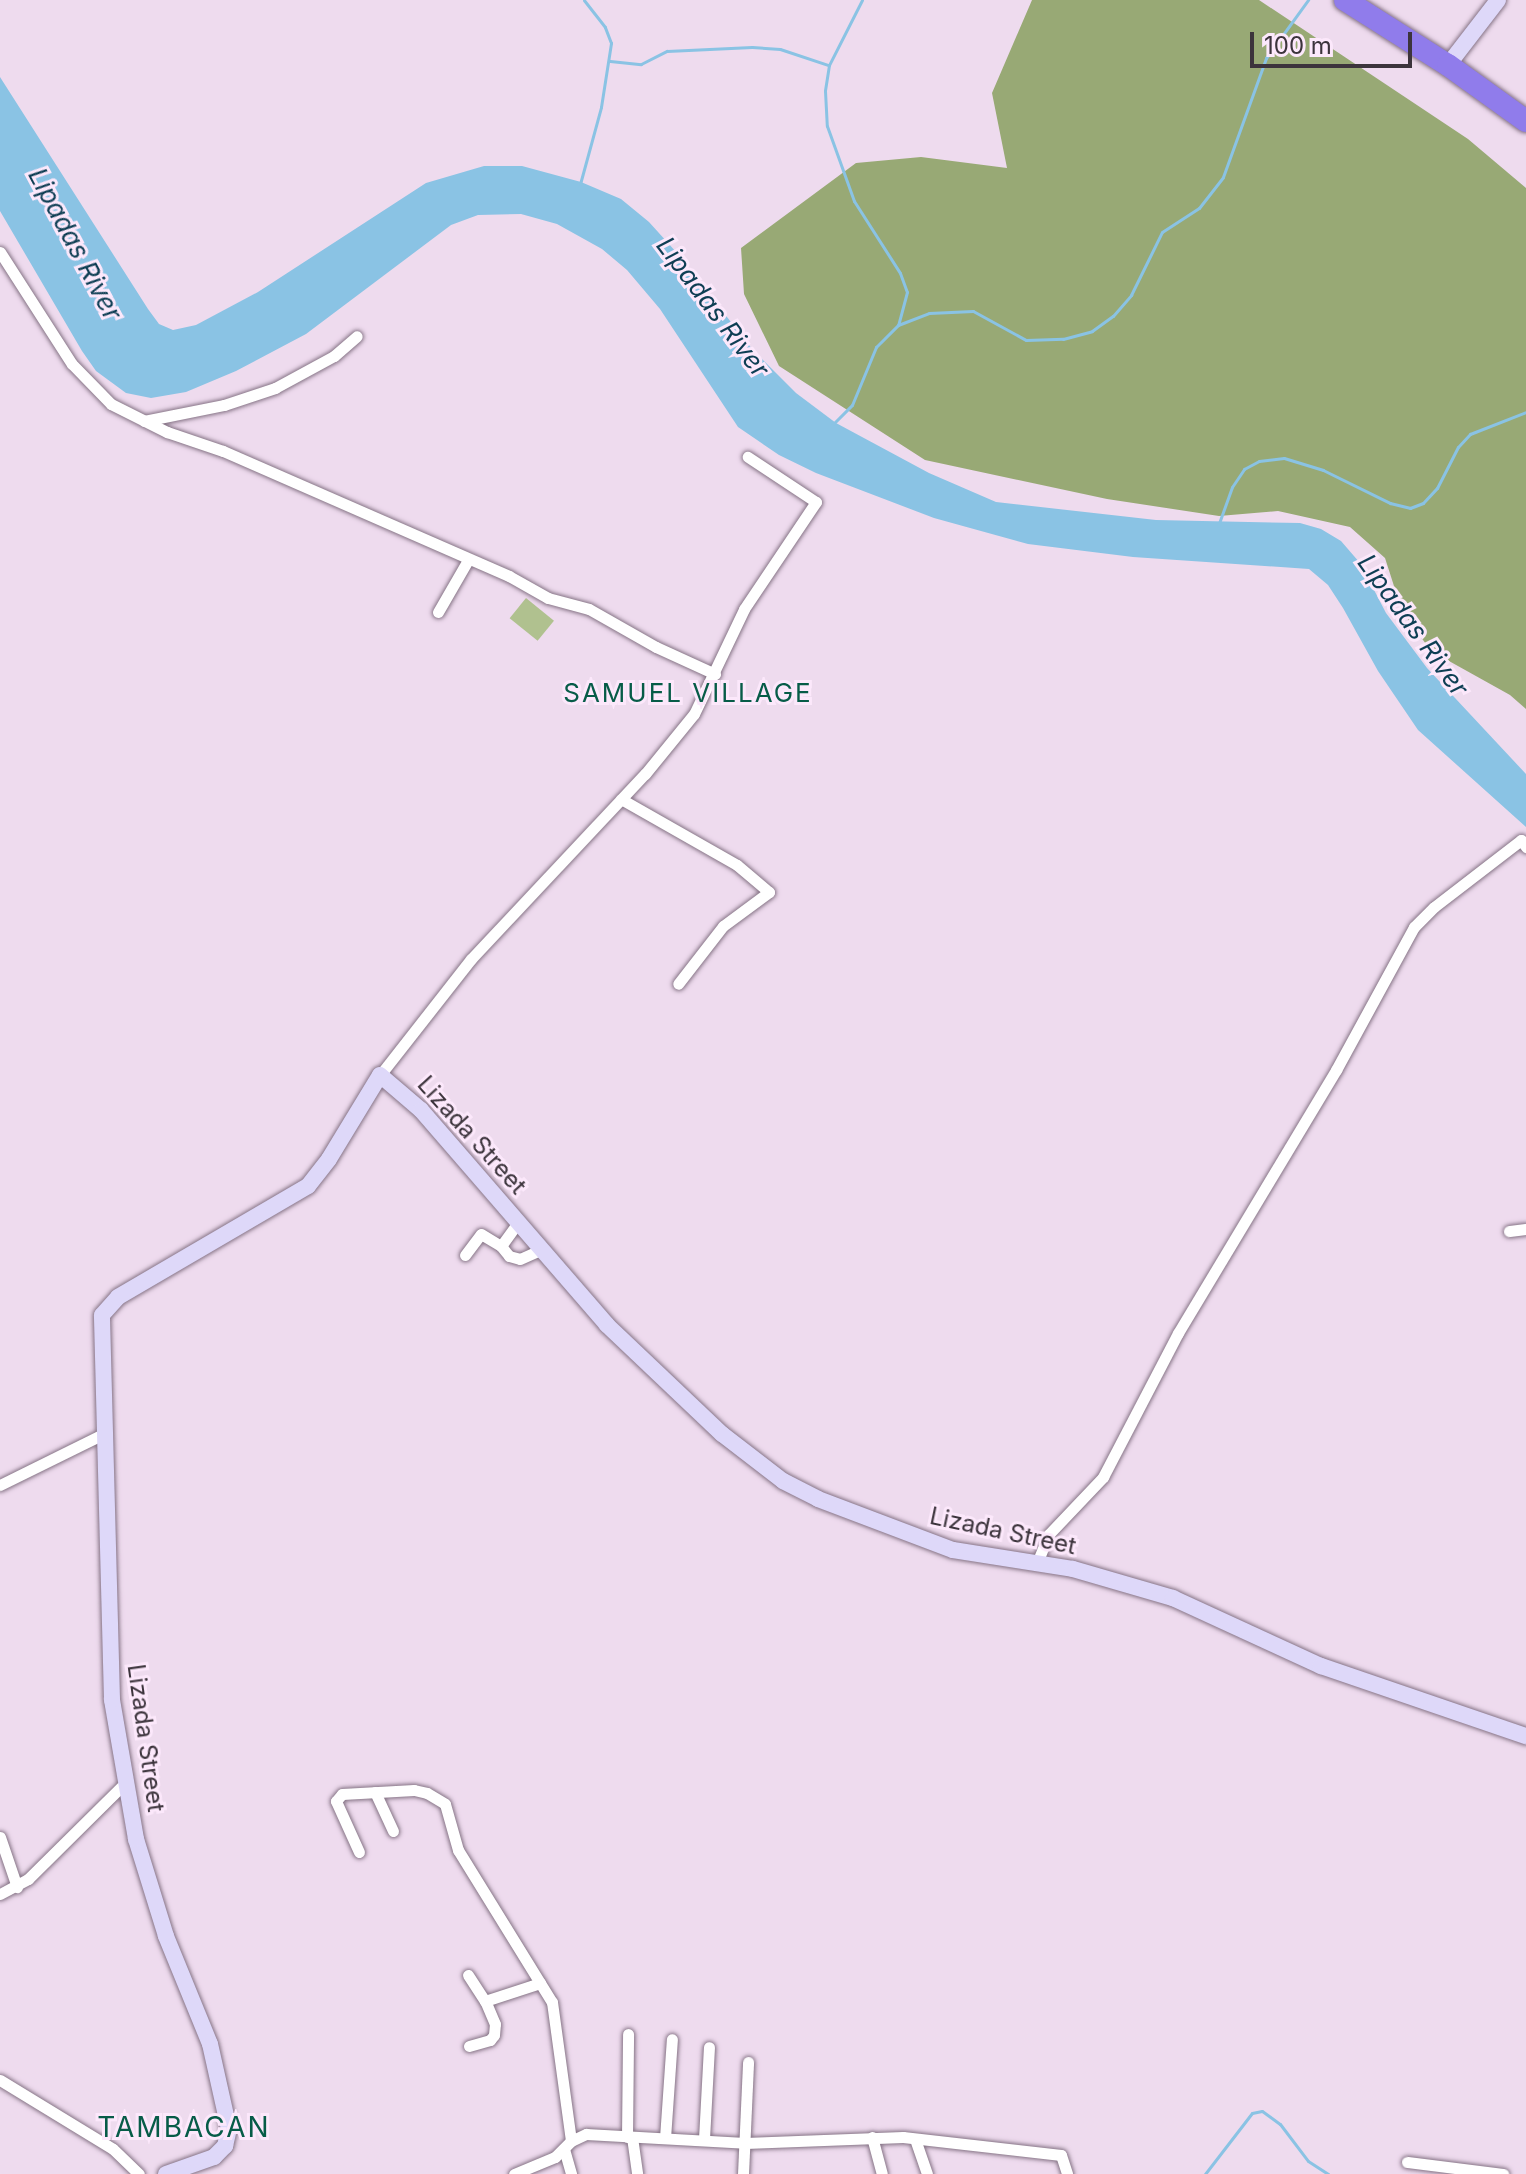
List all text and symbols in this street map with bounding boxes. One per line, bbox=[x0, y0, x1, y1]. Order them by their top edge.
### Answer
scale bar bbox=[1254, 16, 1416, 66]
text: 100 m bbox=[1264, 31, 1332, 60]
water label: Lipadas River bbox=[22, 163, 128, 325]
water label: Lipadas River bbox=[650, 231, 776, 383]
water label: Lipadas River bbox=[1351, 548, 1475, 702]
district label: SAMUEL VILLAGE bbox=[563, 677, 813, 709]
street label: Lizada Street bbox=[412, 1070, 532, 1200]
street label: Lizada Street bbox=[927, 1501, 1079, 1561]
street label: Lizada Street bbox=[121, 1662, 171, 1814]
district label: TAMBACAN bbox=[97, 2110, 271, 2144]

